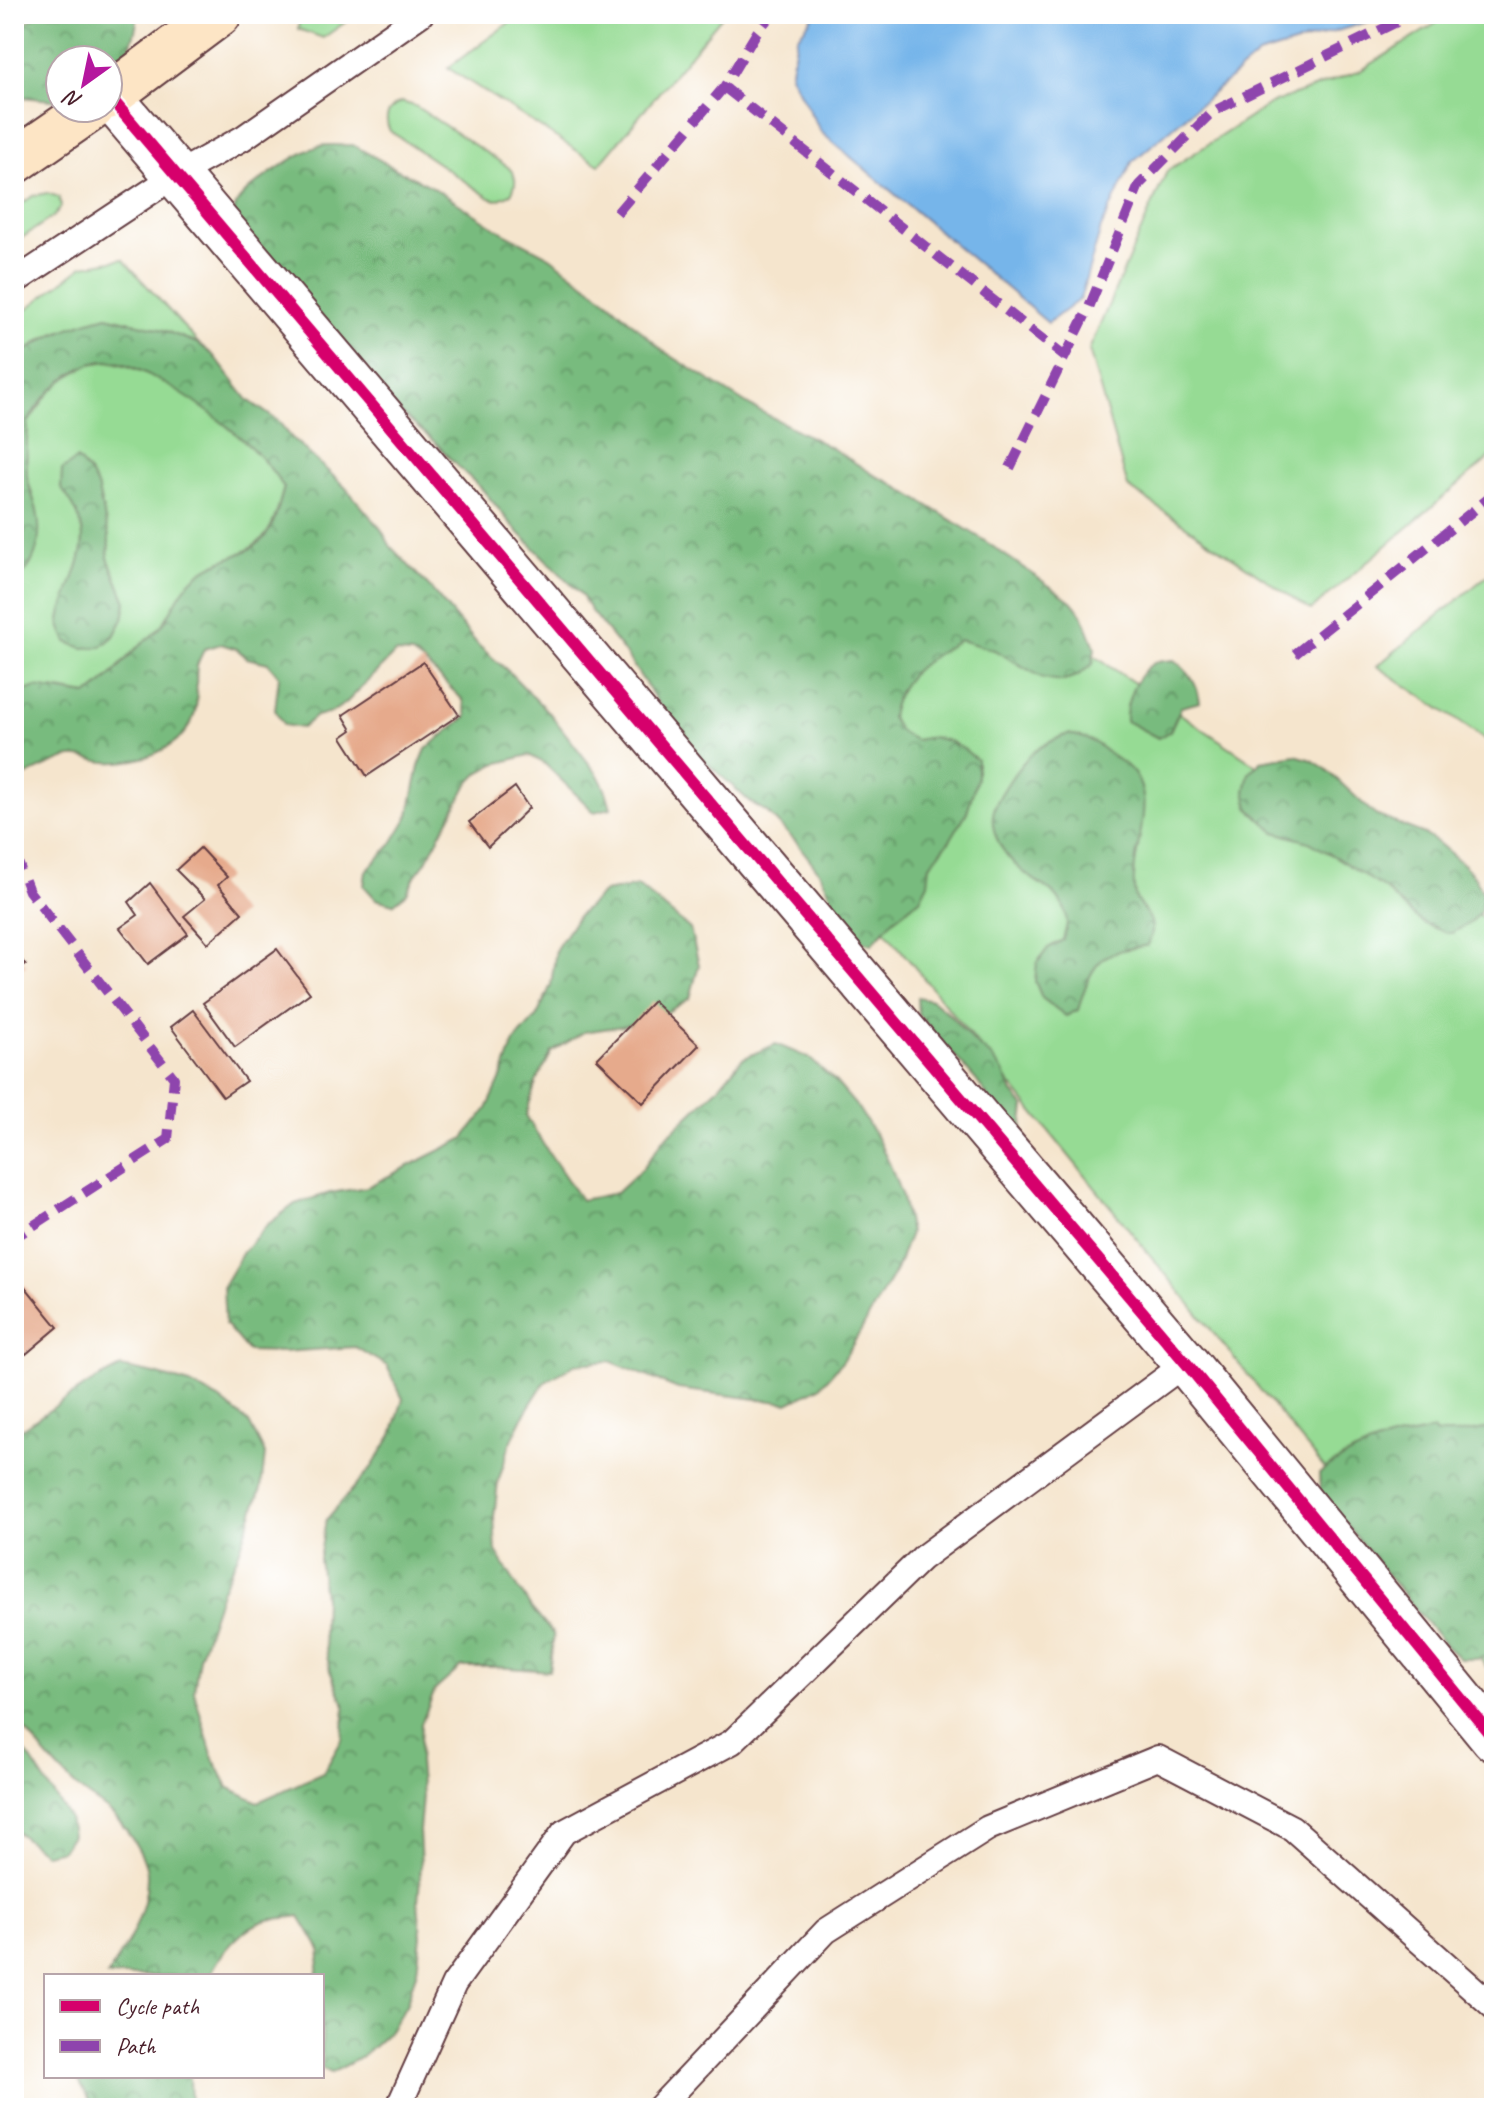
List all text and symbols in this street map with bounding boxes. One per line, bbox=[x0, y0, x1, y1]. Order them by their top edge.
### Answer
north arrow bbox=[44, 44, 124, 124]
text: N bbox=[57, 83, 87, 115]
legend bbox=[44, 1974, 324, 2078]
text: Cycle path bbox=[116, 1991, 200, 2021]
text: Path bbox=[116, 2031, 157, 2061]

